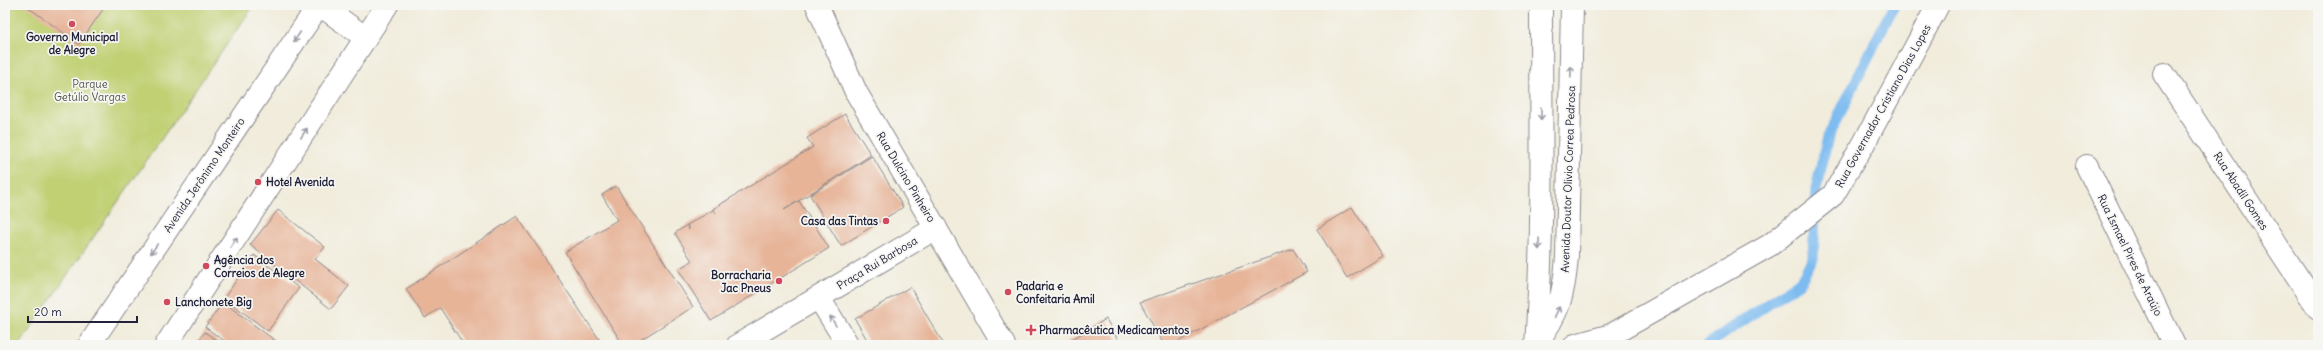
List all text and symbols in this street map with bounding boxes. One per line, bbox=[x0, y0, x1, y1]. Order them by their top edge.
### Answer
marker: Governo Municipal de Alegre bbox=[67, 19, 77, 29]
street label: Rua Governador Cristiano Dias Lopes bbox=[1832, 22, 1934, 190]
place label: Governo Municipal de Alegre bbox=[26, 30, 118, 58]
one-way arrow bbox=[293, 32, 301, 43]
one-way arrow bbox=[1567, 66, 1575, 79]
park label: Parque Getúlio Vargas bbox=[54, 77, 126, 104]
street label: Avenida Doutor Olivio Correa Pedrosa bbox=[1558, 85, 1578, 273]
one-way arrow bbox=[1537, 107, 1545, 120]
street label: Avenida Jerônimo Monteiro bbox=[160, 115, 248, 235]
one-way arrow bbox=[301, 127, 309, 139]
street label: Rua Dulcino Pinheiro bbox=[874, 129, 938, 225]
street label: Rua Abadil Gomes bbox=[2211, 149, 2271, 233]
place label: Hotel Avenida bbox=[266, 175, 335, 189]
marker: Hotel Avenida bbox=[253, 177, 263, 187]
street label: Rua Ismael Pires de Araújo bbox=[2094, 192, 2166, 318]
place label: Casa das Tintas bbox=[801, 214, 878, 228]
marker: Casa das Tintas bbox=[881, 216, 891, 226]
street label: Praça Rui Barbosa bbox=[834, 233, 920, 293]
one-way arrow bbox=[230, 236, 238, 248]
one-way arrow bbox=[1535, 237, 1543, 250]
one-way arrow bbox=[150, 244, 158, 255]
place label: Agência dos Correios de Alegre bbox=[214, 253, 305, 281]
marker: Agência dos Correios de Alegre bbox=[201, 261, 211, 271]
place label: Borracharia Jac Pneus bbox=[711, 268, 772, 295]
marker: Borracharia Jac Pneus bbox=[774, 276, 784, 286]
place label: Padaria e Confeitaria Amil bbox=[1016, 279, 1095, 306]
marker: Padaria e Confeitaria Amil bbox=[1003, 287, 1013, 297]
place label: Lanchonete Big bbox=[175, 295, 252, 310]
marker: Lanchonete Big bbox=[162, 297, 172, 307]
scale bar bbox=[28, 298, 137, 324]
text: 20 m bbox=[34, 304, 62, 319]
one-way arrow bbox=[1554, 306, 1561, 318]
one-way arrow bbox=[829, 315, 837, 327]
place label: Pharmacêutica Medicamentos bbox=[1039, 323, 1189, 337]
marker: Pharmacêutica Medicamentos bbox=[1026, 325, 1036, 335]

